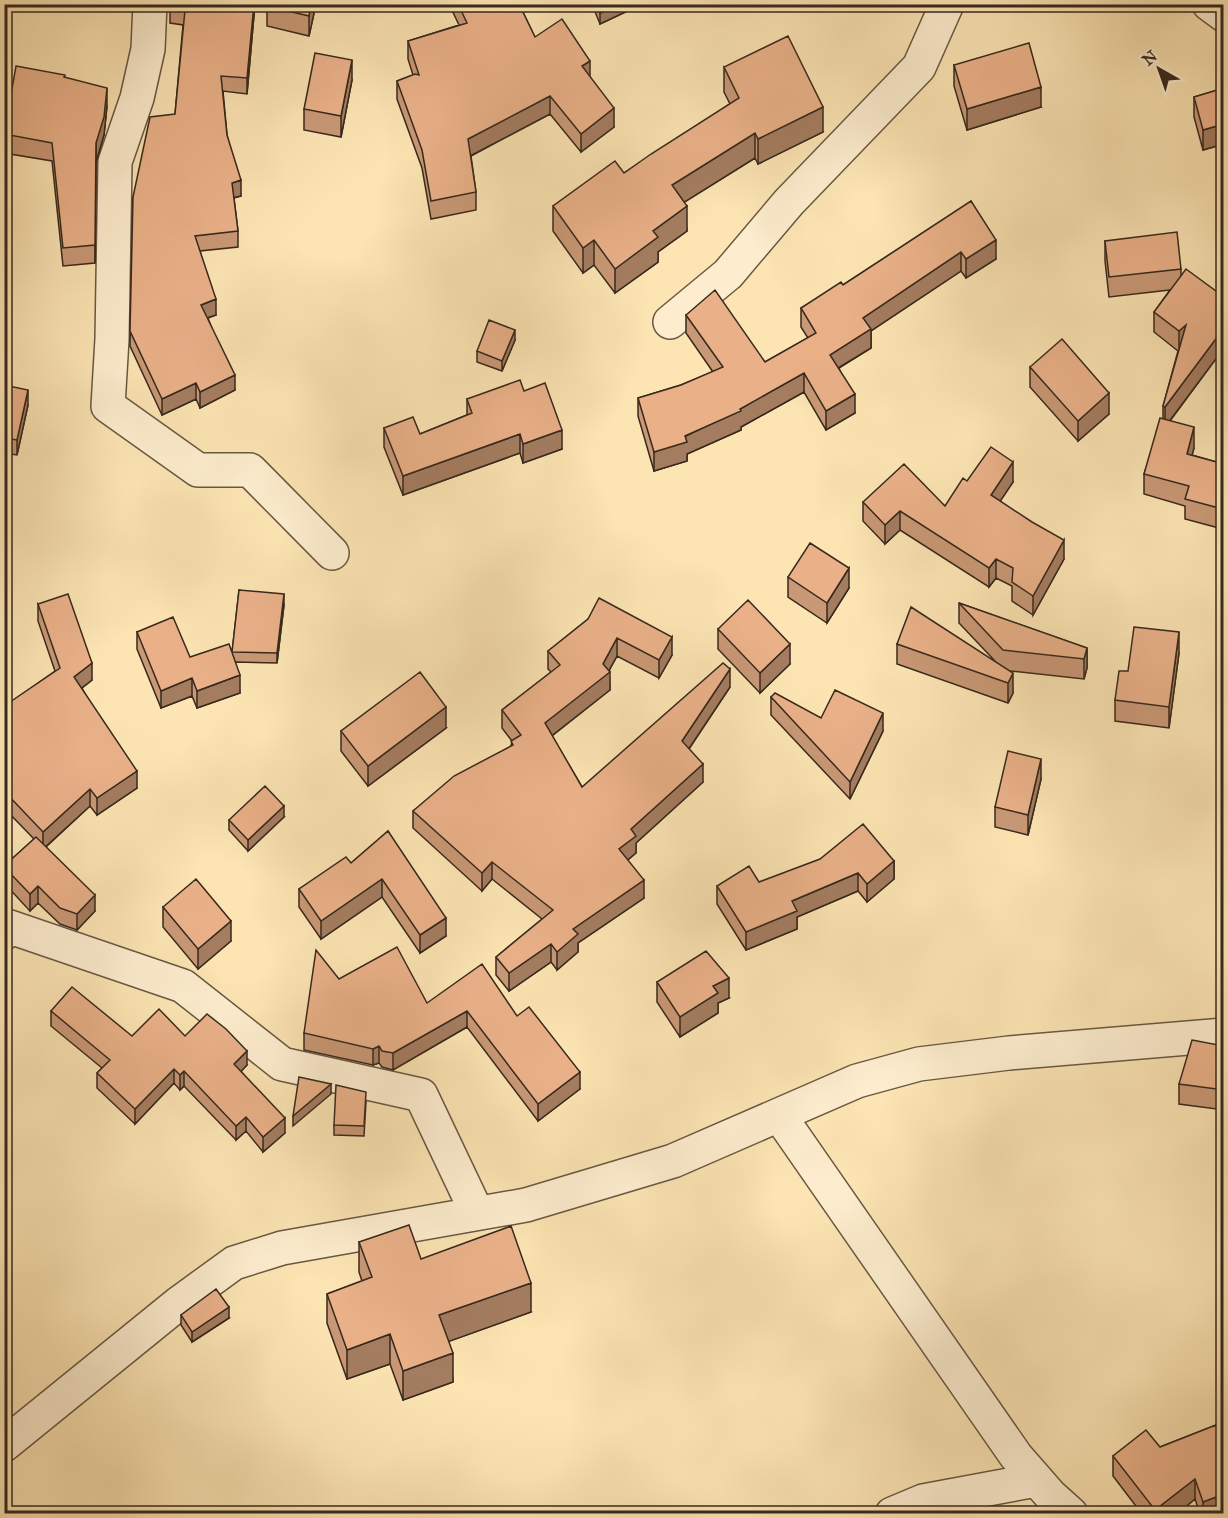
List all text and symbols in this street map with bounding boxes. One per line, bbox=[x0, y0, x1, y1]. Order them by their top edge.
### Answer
north arrow bbox=[1129, 39, 1189, 99]
text: N bbox=[1138, 46, 1161, 70]

